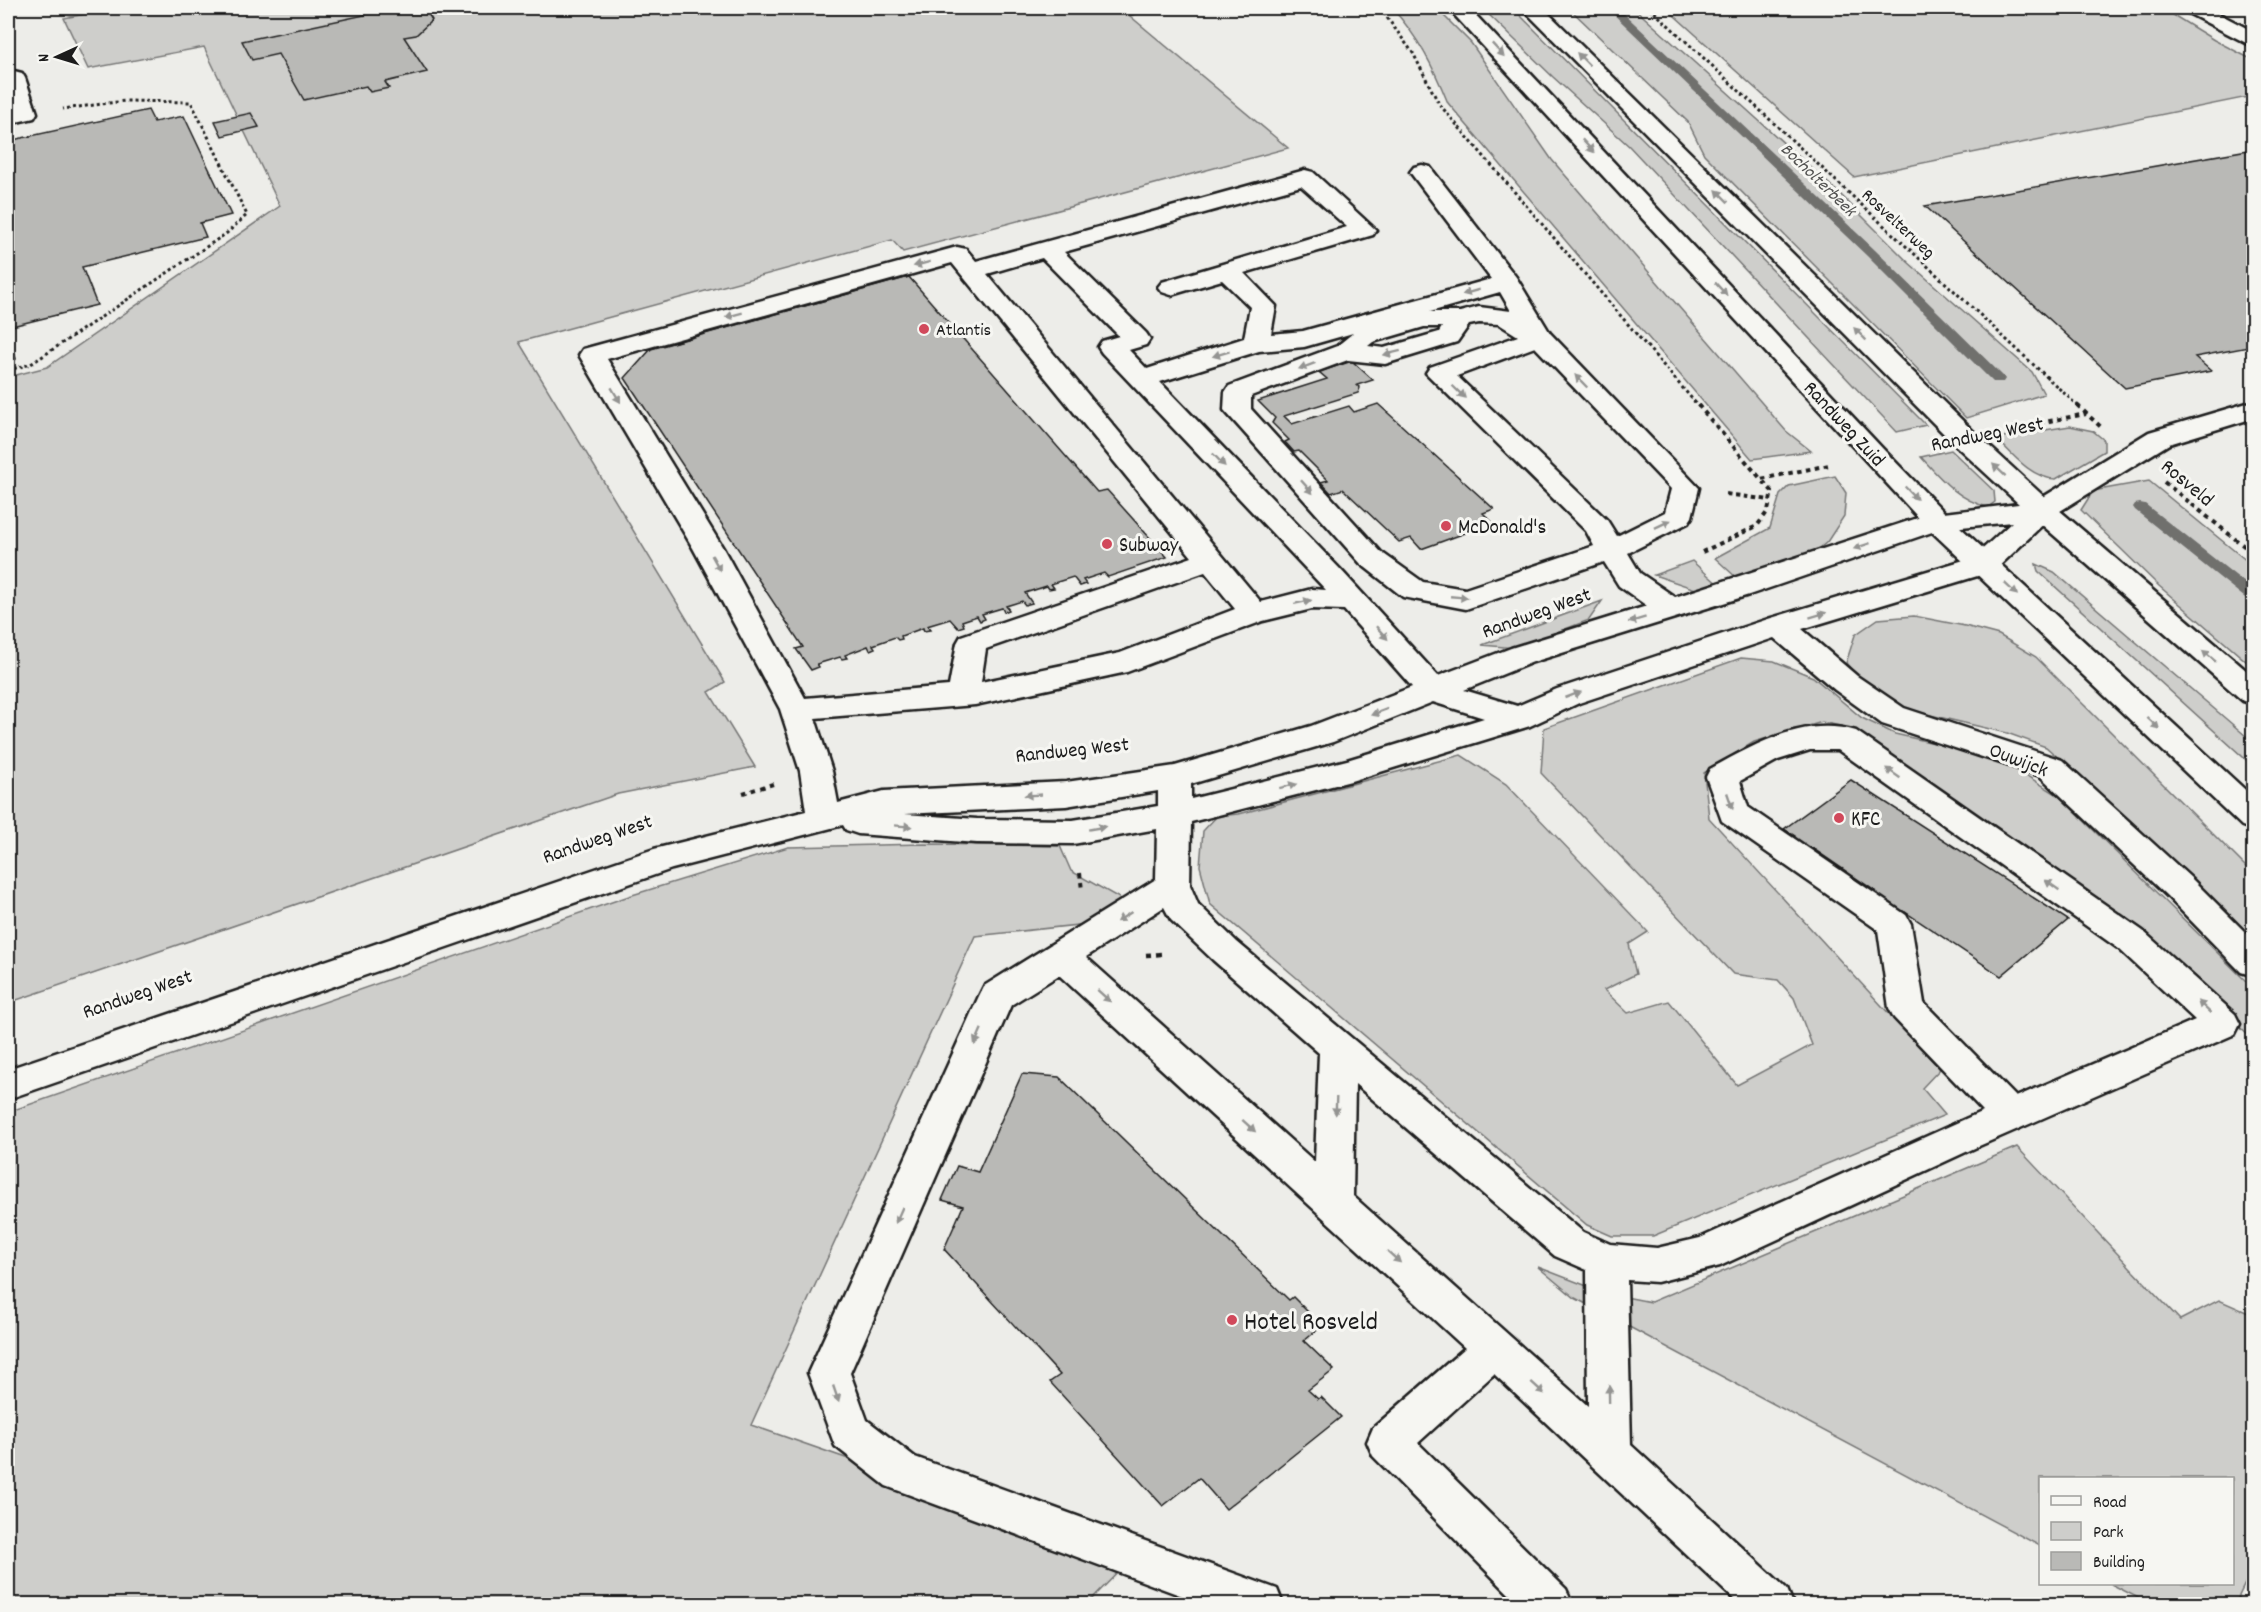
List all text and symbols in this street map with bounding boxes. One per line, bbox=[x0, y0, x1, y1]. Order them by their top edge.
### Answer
north arrow bbox=[27, 27, 87, 87]
one-way arrow bbox=[1491, 42, 1504, 57]
one-way arrow bbox=[1577, 52, 1591, 66]
text: N bbox=[33, 53, 56, 63]
one-way arrow bbox=[1581, 138, 1594, 153]
water label: Bocholterbeek bbox=[1774, 138, 1862, 224]
street label: Rosvelterweg bbox=[1855, 184, 1940, 266]
one-way arrow bbox=[1715, 190, 1729, 204]
one-way arrow bbox=[913, 259, 931, 269]
one-way arrow bbox=[1714, 281, 1728, 296]
one-way arrow bbox=[1462, 288, 1480, 297]
one-way arrow bbox=[725, 311, 743, 321]
place label: Atlantis bbox=[936, 319, 991, 344]
marker: Atlantis bbox=[917, 322, 931, 336]
one-way arrow bbox=[1853, 327, 1867, 341]
one-way arrow bbox=[1383, 348, 1401, 358]
one-way arrow bbox=[1212, 350, 1230, 359]
one-way arrow bbox=[1298, 362, 1316, 372]
one-way arrow bbox=[1575, 374, 1589, 388]
street label: Randweg Zuid bbox=[1795, 375, 1891, 475]
one-way arrow bbox=[1452, 385, 1466, 399]
one-way arrow bbox=[611, 387, 622, 403]
street label: Randweg West bbox=[1929, 410, 2047, 462]
one-way arrow bbox=[1212, 453, 1226, 467]
street label: Rosveld bbox=[2153, 453, 2219, 515]
one-way arrow bbox=[1992, 464, 2006, 478]
one-way arrow bbox=[1300, 479, 1313, 494]
one-way arrow bbox=[1903, 486, 1917, 500]
place label: McDonald's bbox=[1458, 514, 1546, 544]
marker: McDonald's bbox=[1439, 519, 1453, 533]
one-way arrow bbox=[1655, 519, 1672, 529]
place label: Subway bbox=[1119, 532, 1179, 562]
marker: Subway bbox=[1100, 537, 1114, 551]
one-way arrow bbox=[1853, 542, 1871, 551]
one-way arrow bbox=[711, 554, 721, 571]
street label: Randweg West bbox=[1478, 581, 1596, 648]
one-way arrow bbox=[2003, 582, 2017, 596]
one-way arrow bbox=[1450, 592, 1469, 602]
one-way arrow bbox=[1294, 597, 1313, 606]
one-way arrow bbox=[1809, 610, 1827, 619]
one-way arrow bbox=[1628, 616, 1646, 625]
one-way arrow bbox=[1375, 625, 1389, 640]
one-way arrow bbox=[2201, 650, 2217, 663]
one-way arrow bbox=[1564, 689, 1582, 699]
one-way arrow bbox=[1370, 708, 1388, 717]
one-way arrow bbox=[2145, 716, 2160, 730]
street label: Randweg West bbox=[1014, 731, 1131, 773]
street label: Ouwijck bbox=[1984, 737, 2052, 787]
one-way arrow bbox=[1885, 768, 1901, 779]
one-way arrow bbox=[1278, 780, 1297, 790]
one-way arrow bbox=[1024, 791, 1043, 800]
one-way arrow bbox=[1726, 792, 1736, 810]
place label: KFC bbox=[1851, 806, 1880, 836]
street label: Randweg West bbox=[539, 808, 657, 874]
marker: KFC bbox=[1832, 811, 1846, 825]
one-way arrow bbox=[894, 821, 913, 830]
one-way arrow bbox=[1088, 823, 1107, 832]
one-way arrow bbox=[2045, 879, 2061, 891]
one-way arrow bbox=[1116, 911, 1132, 922]
street label: Randweg West bbox=[79, 963, 197, 1029]
one-way arrow bbox=[1097, 988, 1111, 1002]
one-way arrow bbox=[2196, 1000, 2211, 1014]
one-way arrow bbox=[973, 1028, 983, 1046]
one-way arrow bbox=[1331, 1096, 1341, 1115]
one-way arrow bbox=[1241, 1119, 1256, 1132]
one-way arrow bbox=[894, 1207, 904, 1225]
one-way arrow bbox=[1386, 1250, 1401, 1264]
place label: Hotel Rosveld bbox=[1244, 1305, 1378, 1342]
marker: Hotel Rosveld bbox=[1225, 1313, 1239, 1327]
one-way arrow bbox=[1531, 1380, 1545, 1394]
one-way arrow bbox=[832, 1385, 842, 1403]
one-way arrow bbox=[1604, 1385, 1614, 1404]
legend bbox=[2039, 1477, 2234, 1585]
text: Road bbox=[2093, 1491, 2127, 1516]
text: Park bbox=[2093, 1521, 2124, 1546]
text: Building bbox=[2093, 1551, 2145, 1576]

